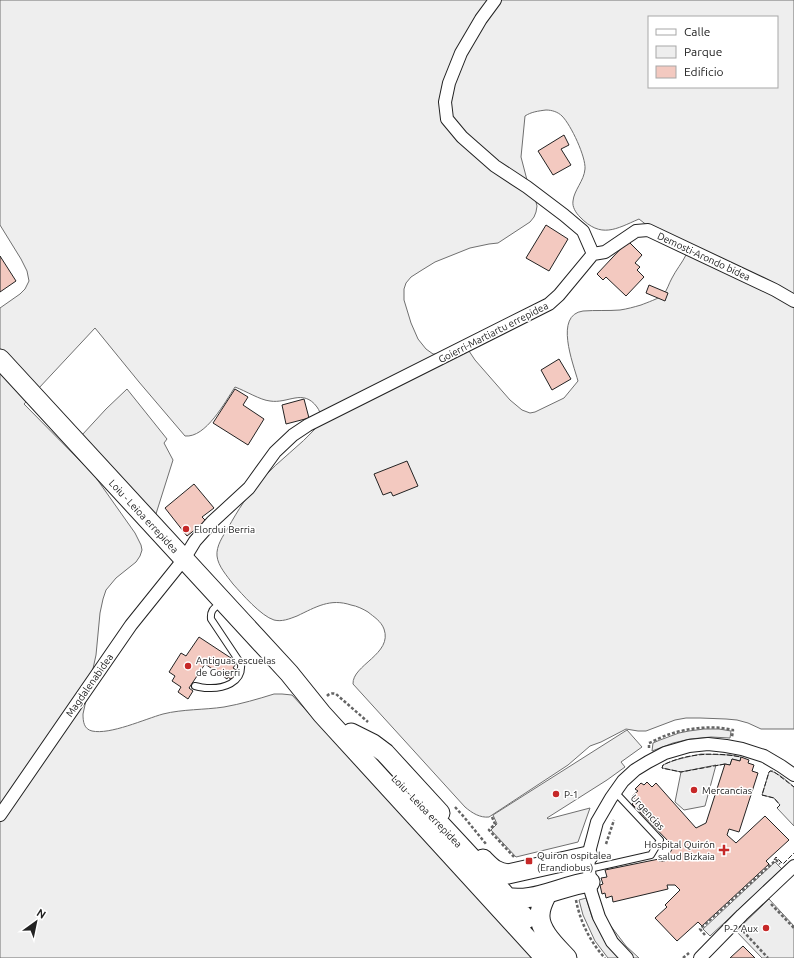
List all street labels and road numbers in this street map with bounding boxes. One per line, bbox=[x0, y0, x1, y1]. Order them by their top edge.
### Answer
street label: Demosti-Arondo bidea bbox=[656, 230, 752, 283]
street label: Goierri-Martiartu errepidea bbox=[437, 300, 550, 365]
street label: Loiu - Leioa errepidea bbox=[107, 477, 180, 555]
street label: Magdalenabidea bbox=[64, 652, 115, 719]
street label: Loiu - Leioa errepidea bbox=[389, 773, 464, 850]
street label: Urgencias bbox=[629, 792, 667, 832]

